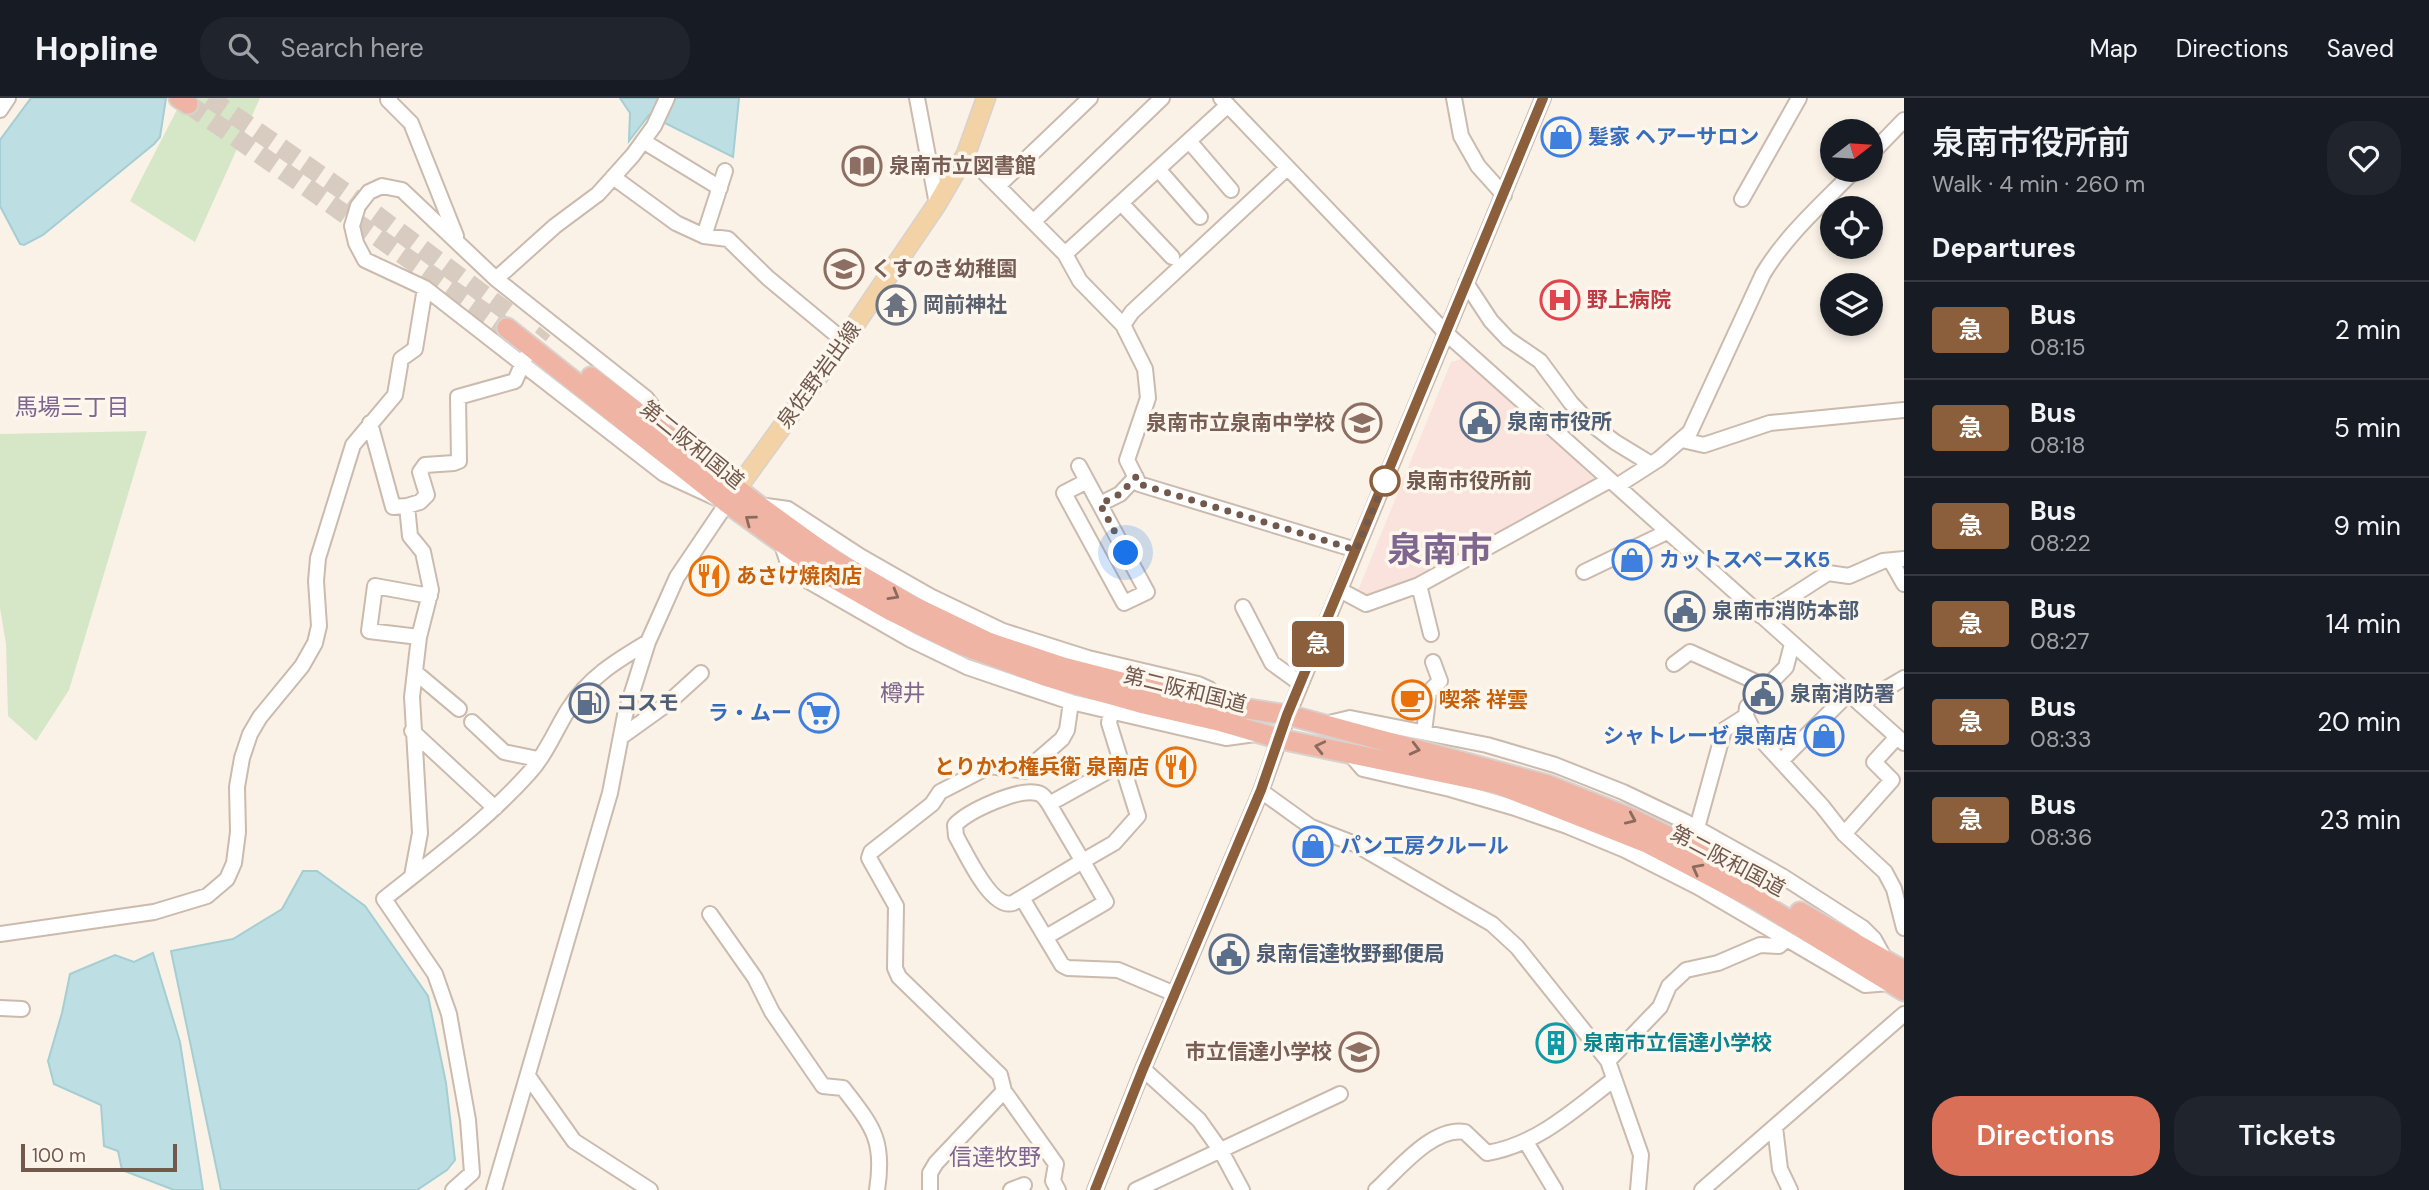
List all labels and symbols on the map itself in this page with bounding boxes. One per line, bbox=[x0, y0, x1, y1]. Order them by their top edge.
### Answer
shop icon: 髪家 ヘアーサロン bbox=[1540, 116, 1582, 158]
north arrow bbox=[1820, 119, 1883, 182]
place label: 髪家 ヘアーサロン bbox=[1588, 123, 1759, 151]
library icon: 泉南市立図書館 bbox=[841, 145, 883, 187]
place label: 泉南市立図書館 bbox=[889, 152, 1036, 180]
school or university icon: くすのき幼稚園 bbox=[823, 248, 865, 290]
place label: くすのき幼稚園 bbox=[871, 255, 1017, 283]
hospital icon: 野上病院 bbox=[1539, 279, 1581, 321]
temple icon: 岡前神社 bbox=[875, 284, 917, 326]
place label: 野上病院 bbox=[1587, 286, 1671, 314]
place label: 岡前神社 bbox=[923, 291, 1007, 319]
street label: 泉佐野岩出線 bbox=[771, 316, 867, 434]
district label: 馬場三丁目 bbox=[15, 392, 130, 422]
street label: 第二阪和国道 bbox=[634, 394, 750, 496]
public building icon: 泉南市役所 bbox=[1459, 401, 1501, 443]
school or university icon: 泉南市立泉南中学校 bbox=[1341, 402, 1383, 444]
place label: 泉南市役所 bbox=[1507, 408, 1612, 436]
place label: 泉南市立泉南中学校 bbox=[1146, 409, 1335, 437]
marker: 泉南市役所前 bbox=[1370, 466, 1400, 496]
place label: 泉南市役所前 bbox=[1406, 467, 1532, 495]
one-way arrow bbox=[745, 515, 758, 528]
district label: 泉南市 bbox=[1387, 527, 1493, 573]
your location bbox=[1108, 535, 1143, 570]
shop icon: カットスペースK5 bbox=[1611, 539, 1653, 581]
place label: カットスペースK5 bbox=[1659, 546, 1830, 574]
restaurant icon: あさけ焼肉店 bbox=[688, 555, 730, 597]
place label: あさけ焼肉店 bbox=[736, 562, 862, 590]
one-way arrow bbox=[887, 587, 899, 600]
public building icon: 泉南市消防本部 bbox=[1664, 590, 1706, 632]
place label: 泉南市消防本部 bbox=[1712, 597, 1859, 625]
line badge: 急 bbox=[1295, 621, 1341, 667]
street label: 第二阪和国道 bbox=[1120, 661, 1250, 719]
public building icon: 泉南消防署 bbox=[1742, 673, 1784, 715]
district label: 樽井 bbox=[880, 678, 926, 708]
cafe icon: 喫茶 祥雲 bbox=[1391, 679, 1433, 721]
place label: 泉南消防署 bbox=[1790, 680, 1895, 708]
fuel station icon: コスモ bbox=[568, 682, 610, 724]
place label: 喫茶 祥雲 bbox=[1439, 686, 1528, 714]
place label: コスモ bbox=[616, 689, 679, 717]
supermarket icon: ラ・ムー bbox=[798, 692, 840, 734]
place label: ラ・ムー bbox=[708, 699, 792, 727]
shop icon: シャトレーゼ 泉南店 bbox=[1803, 715, 1845, 757]
place label: シャトレーゼ 泉南店 bbox=[1603, 722, 1797, 750]
one-way arrow bbox=[1314, 741, 1326, 756]
one-way arrow bbox=[1409, 741, 1421, 755]
restaurant icon: とりかわ権兵衛 泉南店 bbox=[1155, 746, 1197, 788]
place label: とりかわ権兵衛 泉南店 bbox=[934, 753, 1149, 781]
one-way arrow bbox=[1624, 811, 1636, 825]
street label: 第二阪和国道 bbox=[1666, 819, 1790, 903]
shop icon: パン工房クルール bbox=[1292, 825, 1334, 867]
place label: パン工房クルール bbox=[1340, 832, 1508, 860]
one-way arrow bbox=[1692, 864, 1704, 878]
public building icon: 泉南信達牧野郵便局 bbox=[1208, 933, 1250, 975]
place label: 泉南信達牧野郵便局 bbox=[1256, 940, 1445, 968]
building icon: 泉南市立信達小学校 bbox=[1535, 1022, 1577, 1064]
place label: 泉南市立信達小学校 bbox=[1583, 1029, 1772, 1057]
school or university icon: 市立信達小学校 bbox=[1338, 1031, 1380, 1073]
place label: 市立信達小学校 bbox=[1185, 1038, 1332, 1066]
scale bar bbox=[21, 1141, 177, 1173]
district label: 信達牧野 bbox=[949, 1142, 1041, 1172]

